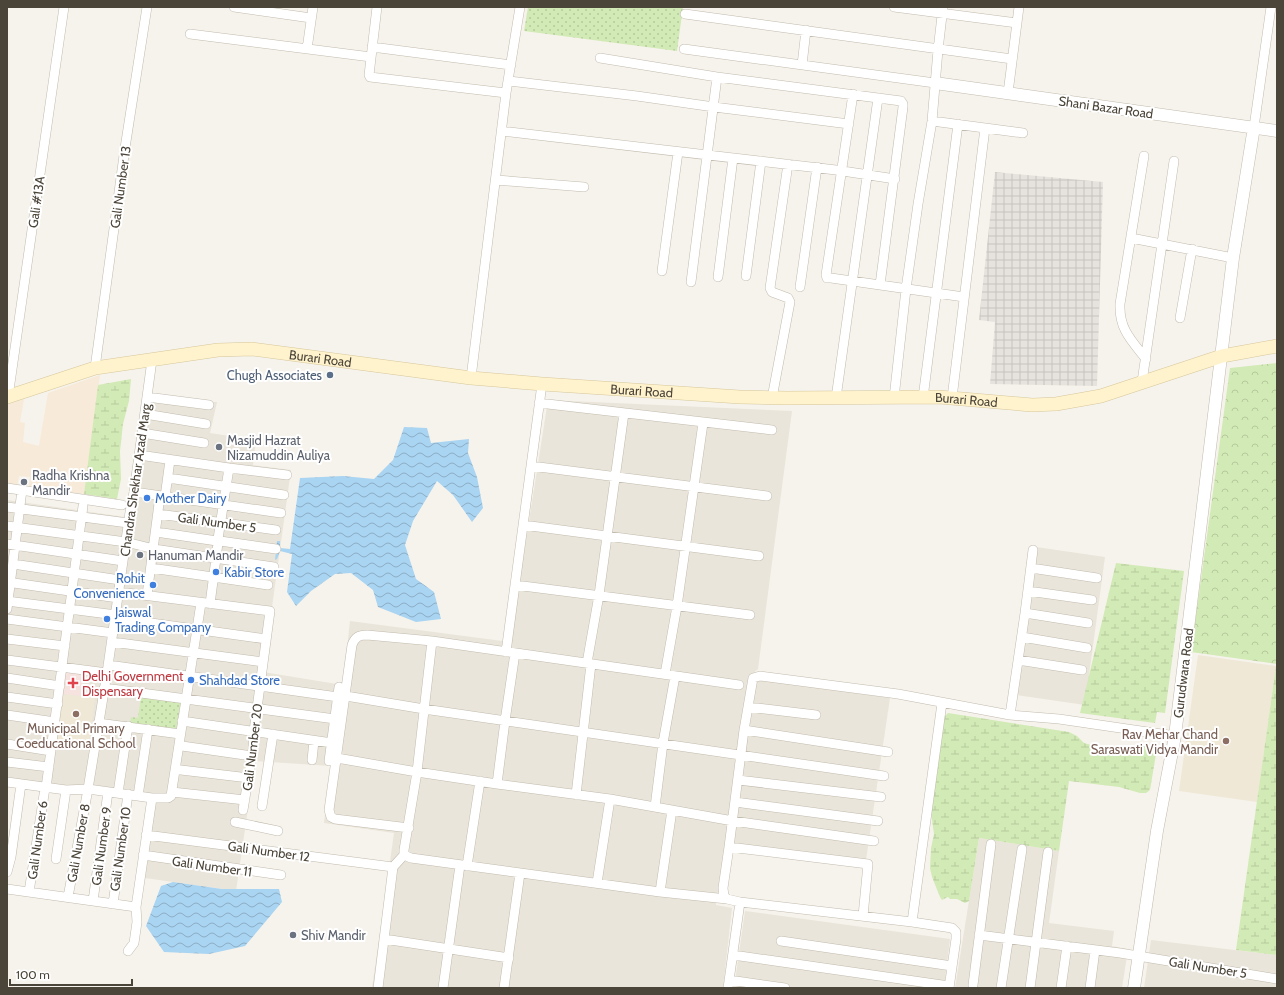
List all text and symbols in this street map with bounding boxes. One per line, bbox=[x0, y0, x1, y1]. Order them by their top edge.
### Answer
street label: Shani Bazar Road bbox=[1058, 92, 1154, 122]
street label: Gali Number 13 bbox=[106, 145, 134, 229]
street label: Gali #13A bbox=[24, 175, 48, 229]
street label: Burari Road bbox=[288, 346, 353, 370]
place label: Chugh Associates bbox=[227, 367, 323, 383]
marker: Chugh Associates bbox=[325, 370, 335, 380]
street label: Burari Road bbox=[610, 381, 674, 401]
street label: Burari Road bbox=[935, 389, 998, 410]
street label: Chandra Shekhar Azad Marg bbox=[116, 402, 154, 557]
place label: Masjid Hazrat Nizamuddin Auliya bbox=[227, 432, 331, 463]
marker: Masjid Hazrat Nizamuddin Auliya bbox=[214, 442, 224, 452]
place label: Radha Krishna Mandir bbox=[32, 467, 110, 498]
marker: Radha Krishna Mandir bbox=[19, 477, 29, 487]
place label: Mother Dairy bbox=[155, 490, 227, 506]
marker: Mother Dairy bbox=[142, 493, 152, 503]
street label: Gali Number 5 bbox=[177, 509, 257, 535]
place label: Hanuman Mandir bbox=[148, 547, 244, 563]
marker: Hanuman Mandir bbox=[135, 550, 145, 560]
place label: Kabir Store bbox=[224, 564, 284, 580]
marker: Kabir Store bbox=[211, 567, 221, 577]
place label: Rohit Convenience bbox=[74, 570, 146, 601]
marker: Rohit Convenience bbox=[148, 580, 158, 590]
place label: Jaiswal Trading Company bbox=[114, 604, 212, 635]
marker: Jaiswal Trading Company bbox=[102, 614, 112, 624]
street label: Gurudwara Road bbox=[1170, 627, 1196, 719]
place label: Delhi Government Dispensary bbox=[82, 668, 184, 699]
place label: Shahdad Store bbox=[199, 672, 280, 688]
marker: Shahdad Store bbox=[186, 675, 196, 685]
marker: Delhi Government Dispensary bbox=[67, 677, 79, 689]
street label: Gali Number 20 bbox=[239, 702, 265, 792]
marker: Municipal Primary Coeducational School bbox=[71, 709, 81, 719]
place label: Municipal Primary Coeducational School bbox=[16, 720, 136, 751]
place label: Rav Mehar Chand Saraswati Vidya Mandir bbox=[1091, 726, 1219, 757]
marker: Rav Mehar Chand Saraswati Vidya Mandir bbox=[1221, 736, 1231, 746]
street label: Gali Number 6 bbox=[24, 800, 50, 880]
street label: Gali Number 8 bbox=[63, 802, 93, 884]
street label: Gali Number 9 bbox=[88, 806, 114, 886]
street label: Gali Number 10 bbox=[106, 806, 134, 892]
street label: Gali Number 12 bbox=[227, 837, 311, 865]
street label: Gali Number 11 bbox=[171, 852, 253, 880]
place label: Shiv Mandir bbox=[301, 927, 367, 943]
marker: Shiv Mandir bbox=[288, 930, 298, 940]
street label: Gali Number 5 bbox=[1168, 953, 1248, 981]
scale bar bbox=[10, 961, 132, 987]
text: 100 m bbox=[16, 967, 50, 982]

